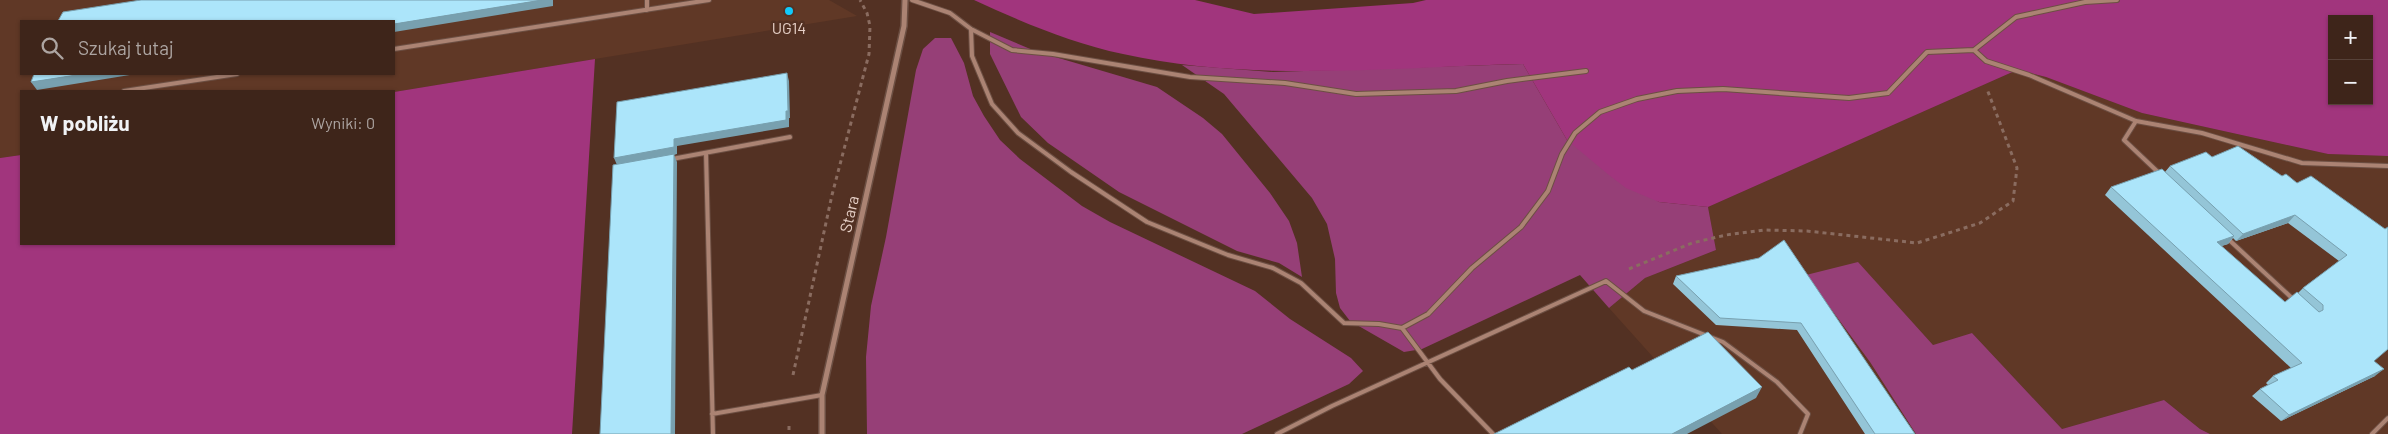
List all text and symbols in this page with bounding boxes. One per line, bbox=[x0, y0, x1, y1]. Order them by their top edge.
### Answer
marker: UG14 bbox=[783, 5, 795, 17]
map controls bbox=[2328, 15, 2373, 105]
button: + bbox=[2328, 15, 2373, 60]
place label: UG14 bbox=[772, 18, 806, 37]
search box bbox=[20, 20, 395, 75]
icon: search bbox=[38, 34, 66, 62]
text: Szukaj tutaj bbox=[78, 36, 174, 59]
button: − bbox=[2328, 60, 2373, 105]
text: W pobliżu bbox=[40, 110, 130, 135]
text: Wyniki: 0 bbox=[311, 113, 375, 132]
street label: Stara bbox=[835, 194, 862, 234]

